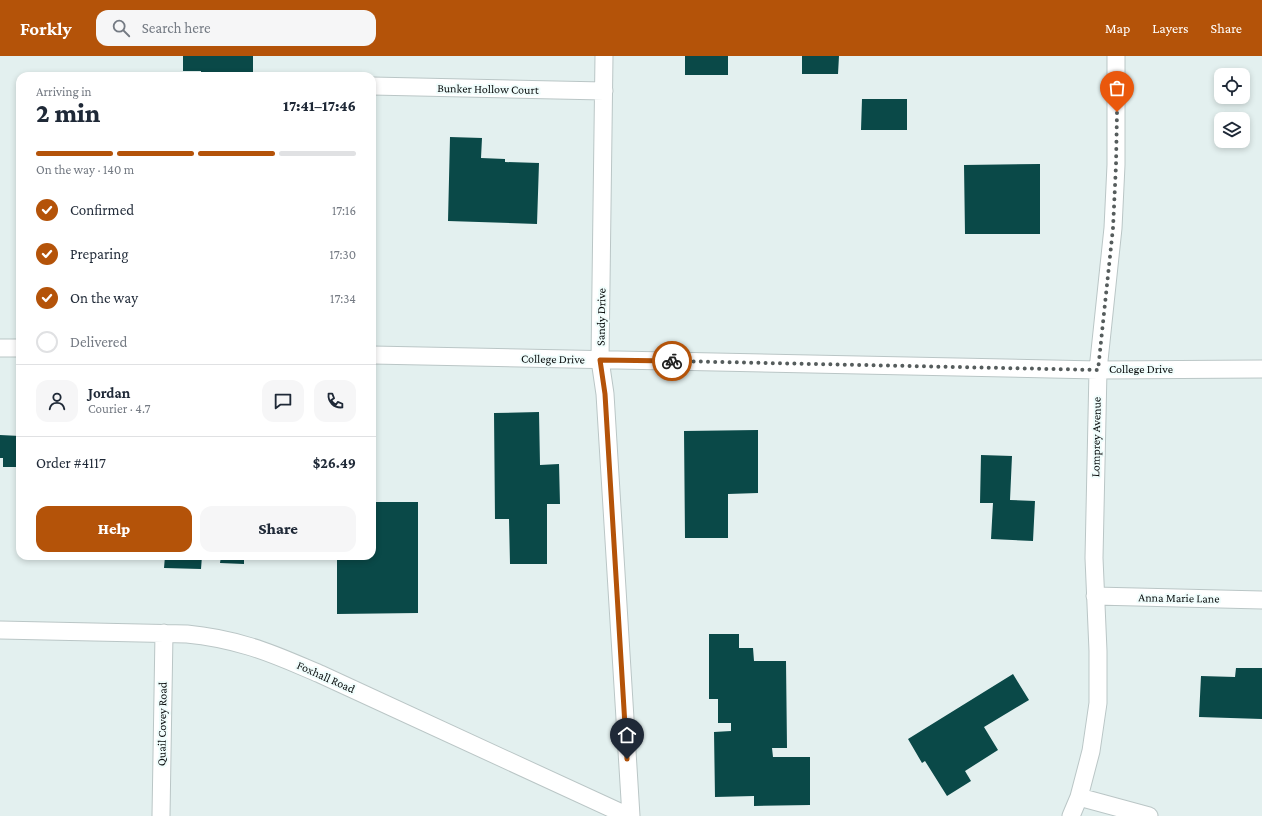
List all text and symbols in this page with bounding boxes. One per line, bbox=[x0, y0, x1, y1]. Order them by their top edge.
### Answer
search box bbox=[96, 10, 376, 46]
icon: search bbox=[110, 17, 132, 39]
text: Forkly bbox=[20, 18, 72, 39]
text: Search here bbox=[142, 20, 211, 36]
text: Map bbox=[1105, 20, 1130, 36]
text: Layers bbox=[1152, 20, 1189, 36]
text: Share bbox=[1211, 20, 1242, 36]
map controls bbox=[1214, 68, 1250, 148]
button: locate bbox=[1214, 68, 1250, 104]
pin bbox=[1100, 71, 1134, 112]
icon: bag bbox=[1106, 77, 1128, 99]
street label: Bunker Hollow Court bbox=[437, 81, 540, 97]
text: Arriving in bbox=[36, 84, 92, 99]
text: 17:41–17:46 bbox=[283, 98, 356, 114]
text: 2 min bbox=[36, 99, 100, 128]
button: layers bbox=[1214, 112, 1250, 148]
text: On the way · 140 m bbox=[36, 162, 134, 177]
icon: check bbox=[36, 199, 58, 221]
text: Confirmed bbox=[70, 202, 134, 218]
text: 17:16 bbox=[332, 203, 356, 218]
icon: check bbox=[36, 243, 58, 265]
text: Preparing bbox=[70, 246, 129, 262]
text: 17:30 bbox=[329, 247, 356, 262]
icon: check bbox=[36, 287, 58, 309]
street label: Sandy Drive bbox=[593, 288, 609, 346]
text: On the way bbox=[70, 290, 138, 306]
text: 17:34 bbox=[330, 291, 356, 306]
text: Delivered bbox=[70, 334, 127, 350]
courier bbox=[652, 341, 692, 381]
icon: bike bbox=[661, 350, 683, 372]
street label: College Drive bbox=[521, 351, 585, 367]
street label: College Drive bbox=[1109, 362, 1173, 376]
button: person bbox=[36, 380, 78, 422]
button: chat bbox=[262, 380, 304, 422]
button: phone bbox=[314, 380, 356, 422]
text: Jordan bbox=[88, 385, 130, 401]
street label: Lomprey Avenue bbox=[1088, 397, 1104, 477]
text: Courier · 4.7 bbox=[88, 401, 151, 416]
text: Order #4117 bbox=[36, 455, 106, 471]
text: $26.49 bbox=[313, 455, 356, 471]
button: Help bbox=[36, 506, 192, 552]
button: Share bbox=[200, 506, 356, 552]
street label: Anna Marie Lane bbox=[1138, 590, 1220, 606]
street label: Foxhall Road bbox=[295, 658, 358, 696]
street label: Quail Covey Road bbox=[154, 681, 170, 766]
pin bbox=[610, 718, 644, 759]
icon: home bbox=[616, 724, 638, 746]

